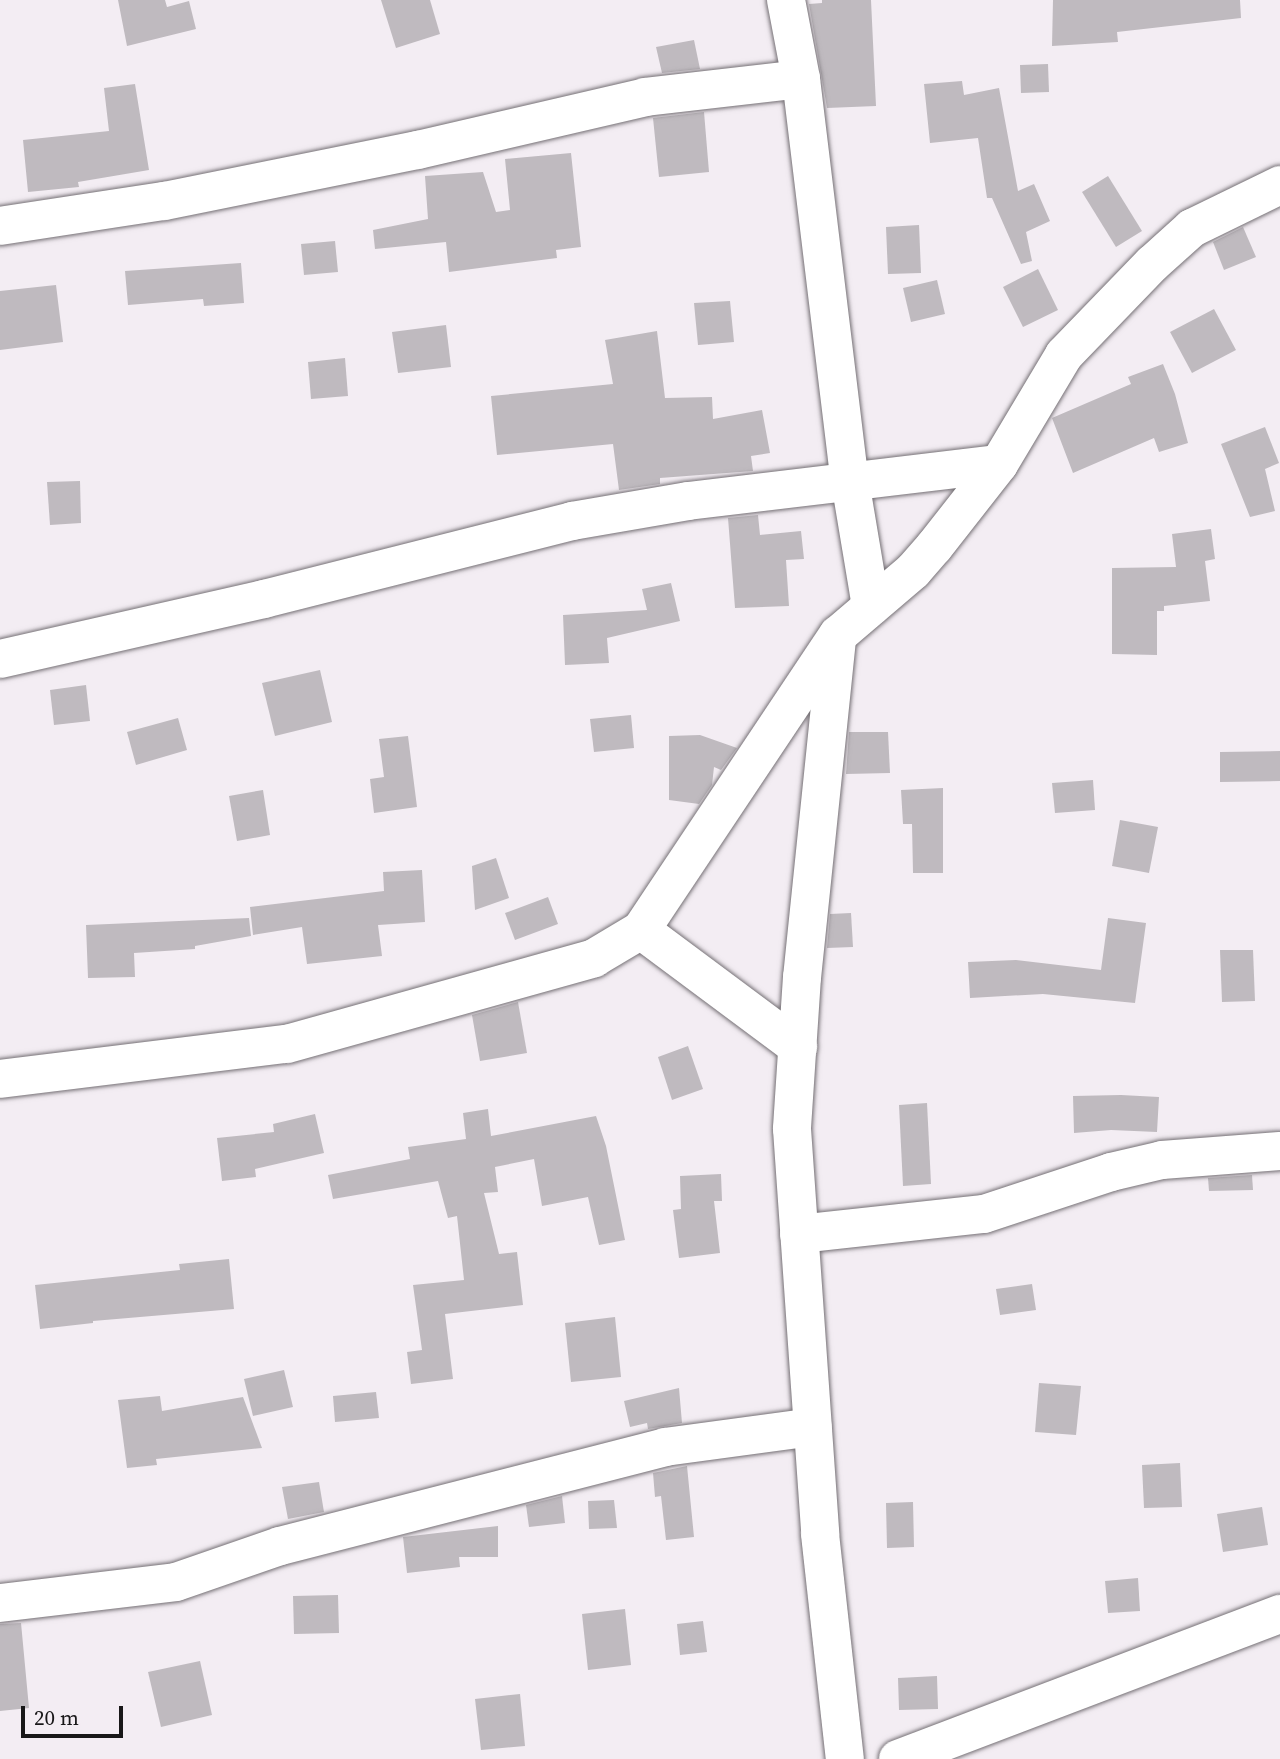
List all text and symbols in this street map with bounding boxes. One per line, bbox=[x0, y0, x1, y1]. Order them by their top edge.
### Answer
scale bar bbox=[24, 1692, 126, 1736]
text: 20 m bbox=[34, 1703, 79, 1732]

